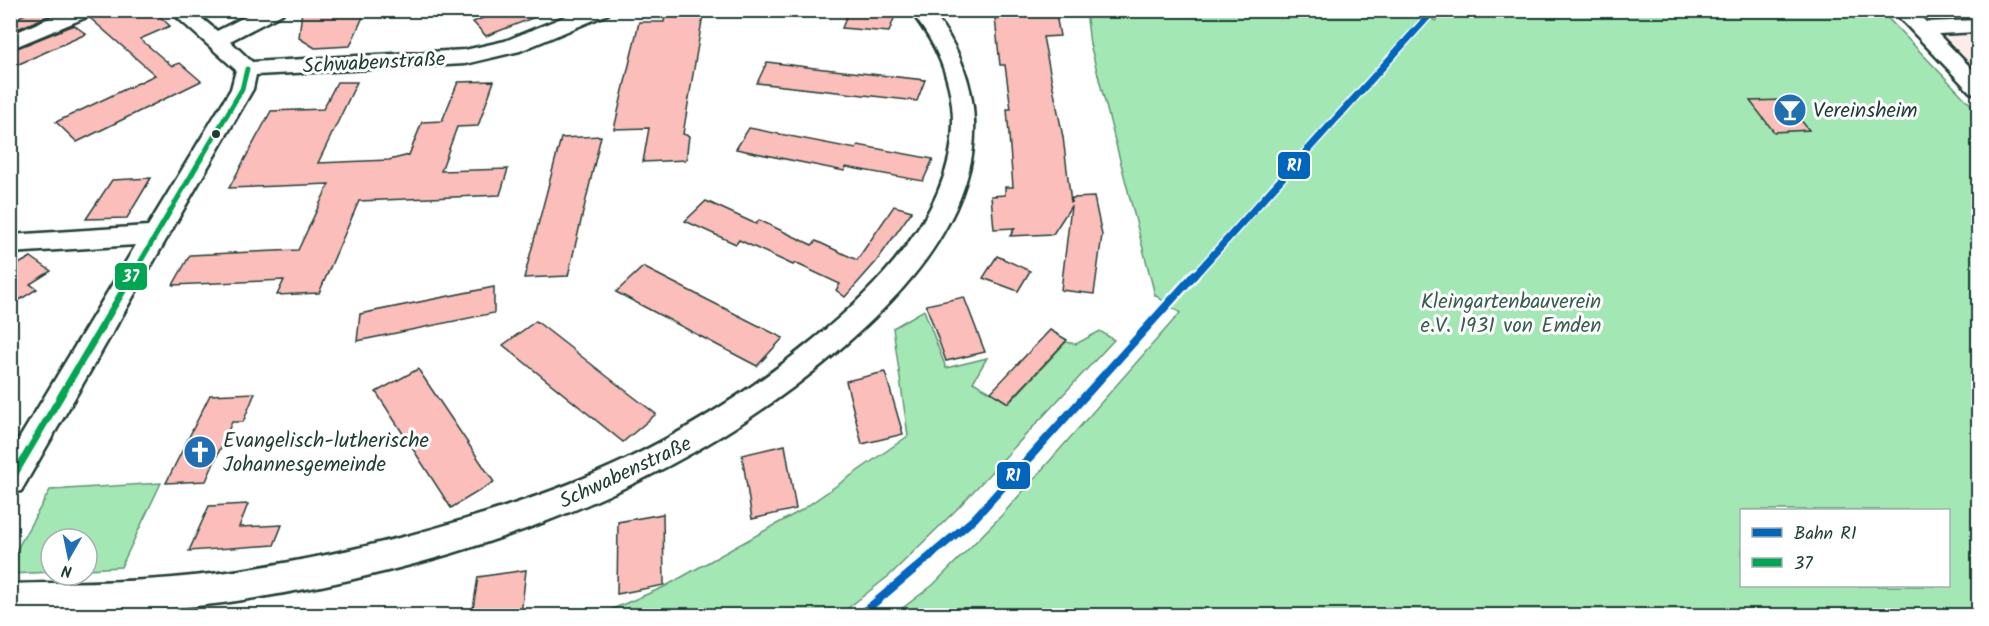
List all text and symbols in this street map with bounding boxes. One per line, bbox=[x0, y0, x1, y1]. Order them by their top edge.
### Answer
street label: Schwabenstraße bbox=[302, 43, 447, 84]
bar icon: Vereinsheim bbox=[1772, 92, 1808, 128]
place label: Vereinsheim bbox=[1813, 95, 1918, 128]
unlabelled marker bbox=[210, 128, 222, 140]
line badge: R1 bbox=[1277, 151, 1311, 180]
text: R1 bbox=[1287, 154, 1301, 179]
line badge: 37 bbox=[114, 262, 148, 291]
text: 37 bbox=[122, 265, 140, 290]
park label: Kleingartenbauverein e.V. 1931 von Emden bbox=[1421, 286, 1601, 343]
place label: Evangelisch-lutherische Johannesgemeinde bbox=[223, 425, 430, 482]
street label: Schwabenstraße bbox=[554, 428, 698, 519]
church icon: Evangelisch-lutherische Johannesgemeinde bbox=[182, 434, 218, 470]
line badge: R1 bbox=[996, 461, 1031, 490]
text: R1 bbox=[1006, 464, 1020, 489]
legend bbox=[1740, 509, 1950, 587]
text: Bahn R1 bbox=[1794, 520, 1857, 549]
north arrow bbox=[39, 527, 99, 587]
text: 37 bbox=[1794, 550, 1813, 579]
text: N bbox=[60, 557, 74, 583]

